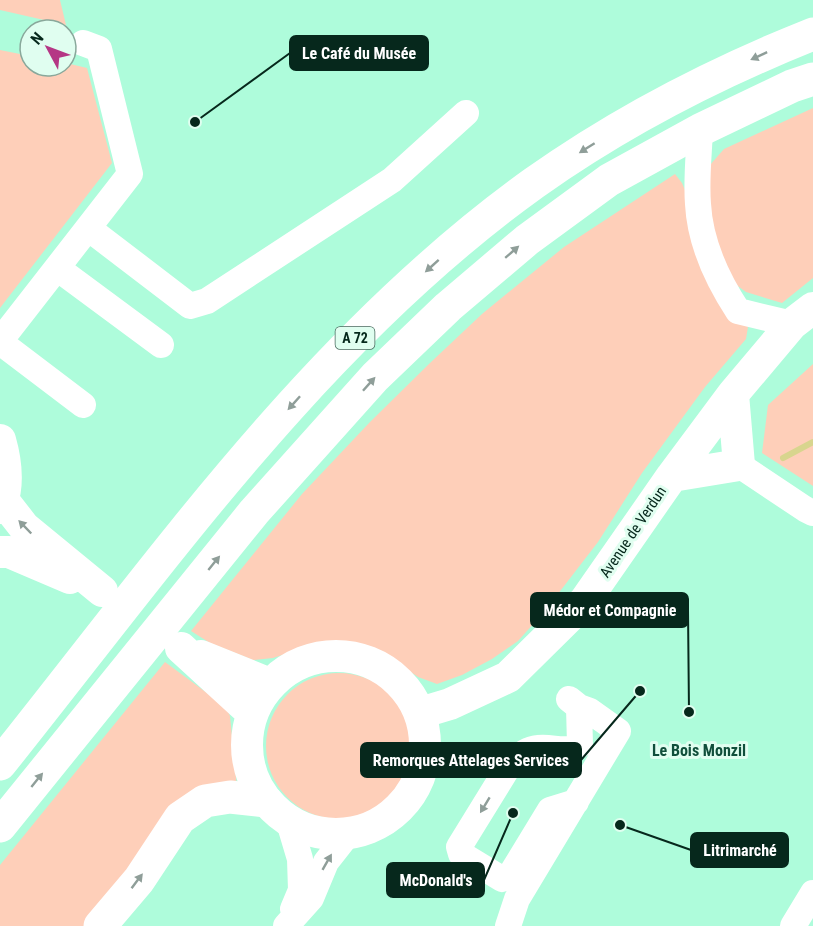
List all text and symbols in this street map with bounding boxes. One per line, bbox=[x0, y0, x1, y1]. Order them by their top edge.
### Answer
north arrow bbox=[18, 18, 78, 78]
text: N bbox=[27, 29, 47, 48]
callout: Le Café du Musée bbox=[290, 36, 428, 70]
text: Le Café du Musée bbox=[302, 44, 416, 63]
one-way arrow bbox=[750, 52, 768, 61]
one-way arrow bbox=[579, 143, 596, 154]
one-way arrow bbox=[504, 246, 519, 259]
one-way arrow bbox=[425, 258, 439, 272]
road number: A 72 bbox=[336, 327, 374, 349]
one-way arrow bbox=[362, 376, 376, 391]
one-way arrow bbox=[288, 395, 301, 410]
street label: Avenue de Verdun bbox=[596, 483, 670, 581]
one-way arrow bbox=[18, 519, 32, 534]
one-way arrow bbox=[207, 555, 220, 571]
callout: Médor et Compagnie bbox=[531, 593, 688, 627]
text: Médor et Compagnie bbox=[544, 601, 677, 620]
district label: Le Bois Monzil bbox=[652, 741, 746, 760]
callout: Remorques Attelages Services bbox=[361, 743, 581, 777]
text: Remorques Attelages Services bbox=[373, 751, 569, 770]
one-way arrow bbox=[30, 773, 43, 788]
one-way arrow bbox=[479, 797, 490, 813]
callout: Litrimarché bbox=[691, 833, 788, 867]
text: Litrimarché bbox=[703, 841, 777, 860]
one-way arrow bbox=[322, 853, 332, 870]
callout: McDonald's bbox=[387, 863, 484, 897]
text: McDonald's bbox=[400, 871, 473, 890]
one-way arrow bbox=[131, 873, 143, 889]

